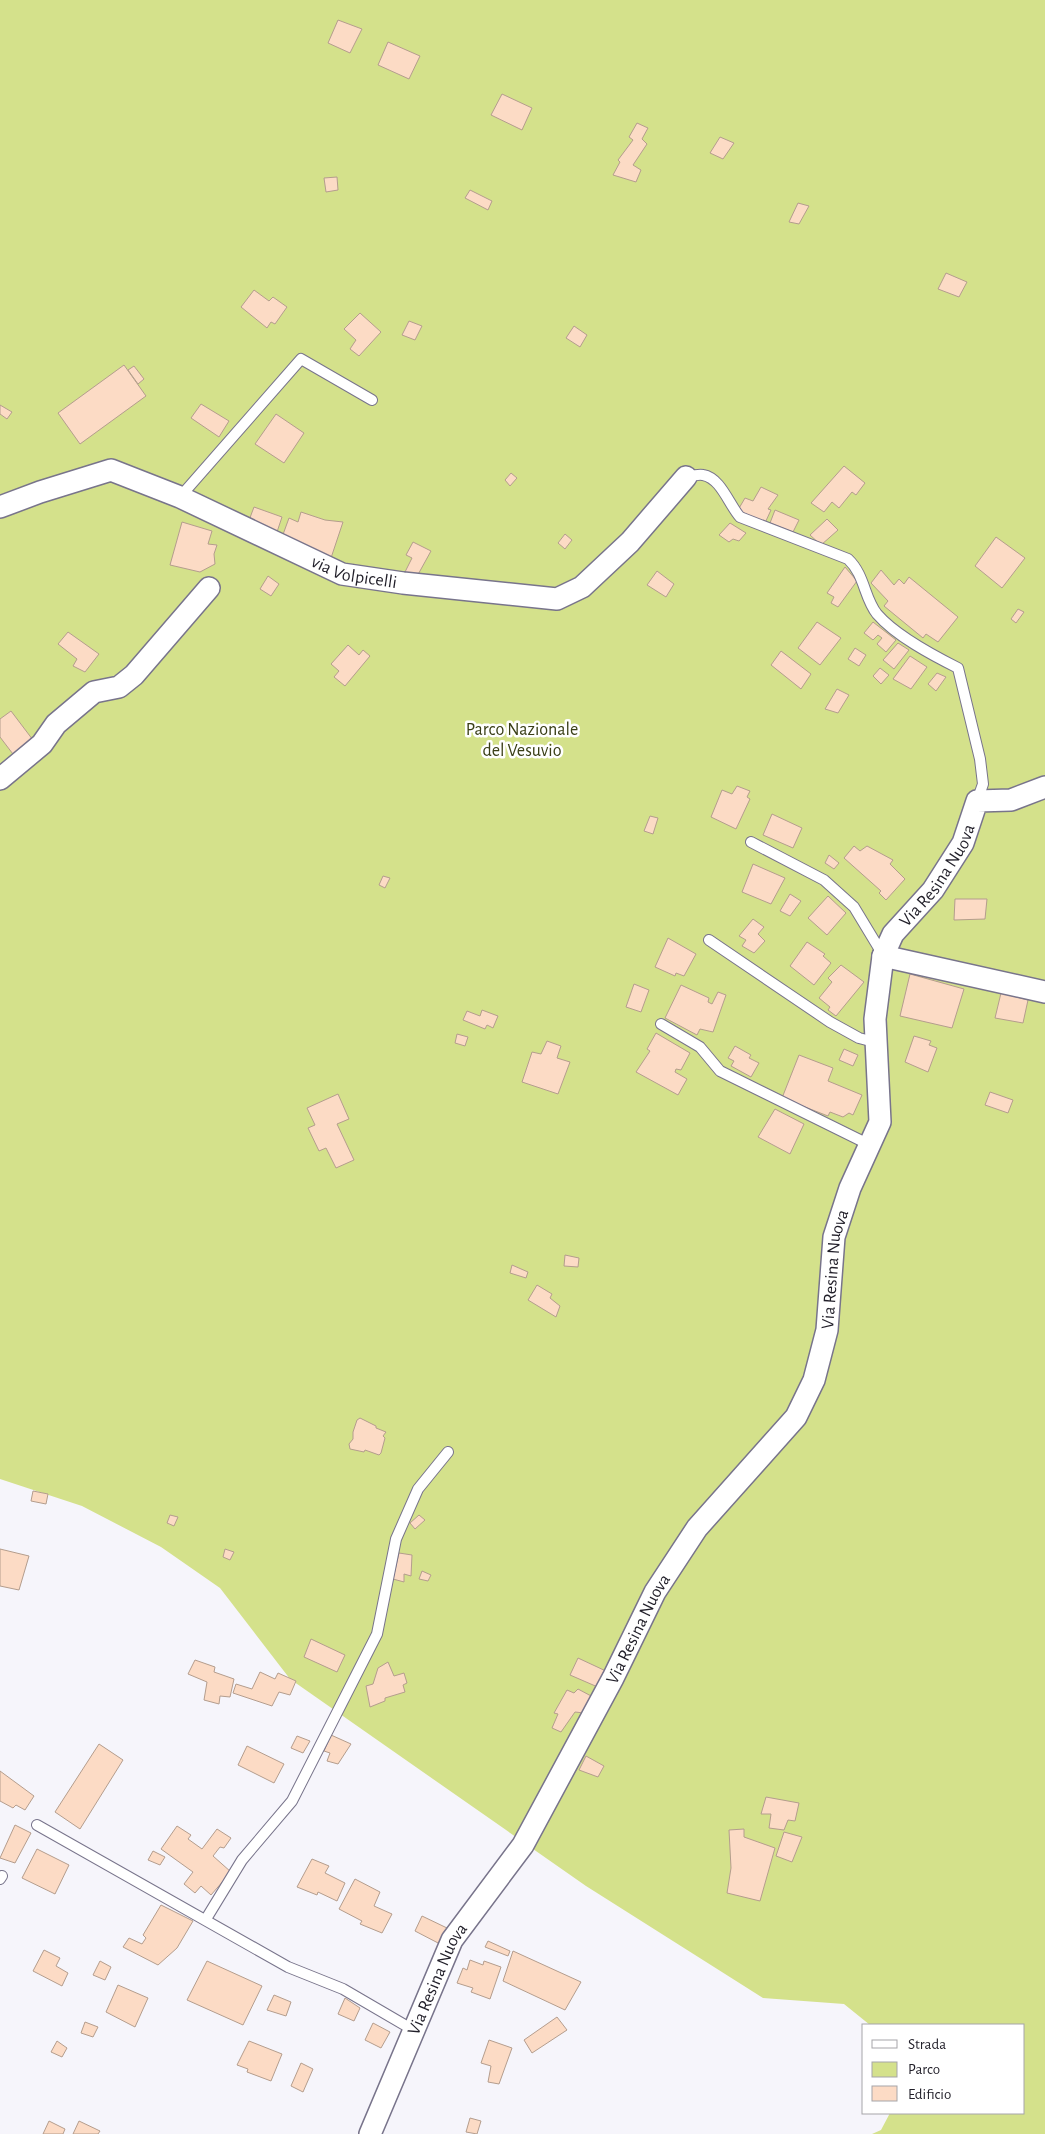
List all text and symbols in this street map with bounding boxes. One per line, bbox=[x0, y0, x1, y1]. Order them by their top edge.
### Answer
street label: via Volpicelli bbox=[308, 553, 398, 592]
park label: Parco Nazionale del Vesuvio bbox=[466, 721, 578, 760]
street label: Via Resina Nuova bbox=[896, 822, 979, 930]
street label: Via Resina Nuova bbox=[819, 1208, 852, 1330]
street label: Via Resina Nuova bbox=[603, 1571, 674, 1687]
street label: Via Resina Nuova bbox=[405, 1920, 471, 2038]
legend bbox=[862, 2024, 1025, 2114]
text: Strada bbox=[908, 2037, 946, 2052]
text: Parco bbox=[908, 2062, 940, 2077]
text: Edificio bbox=[908, 2087, 951, 2102]

